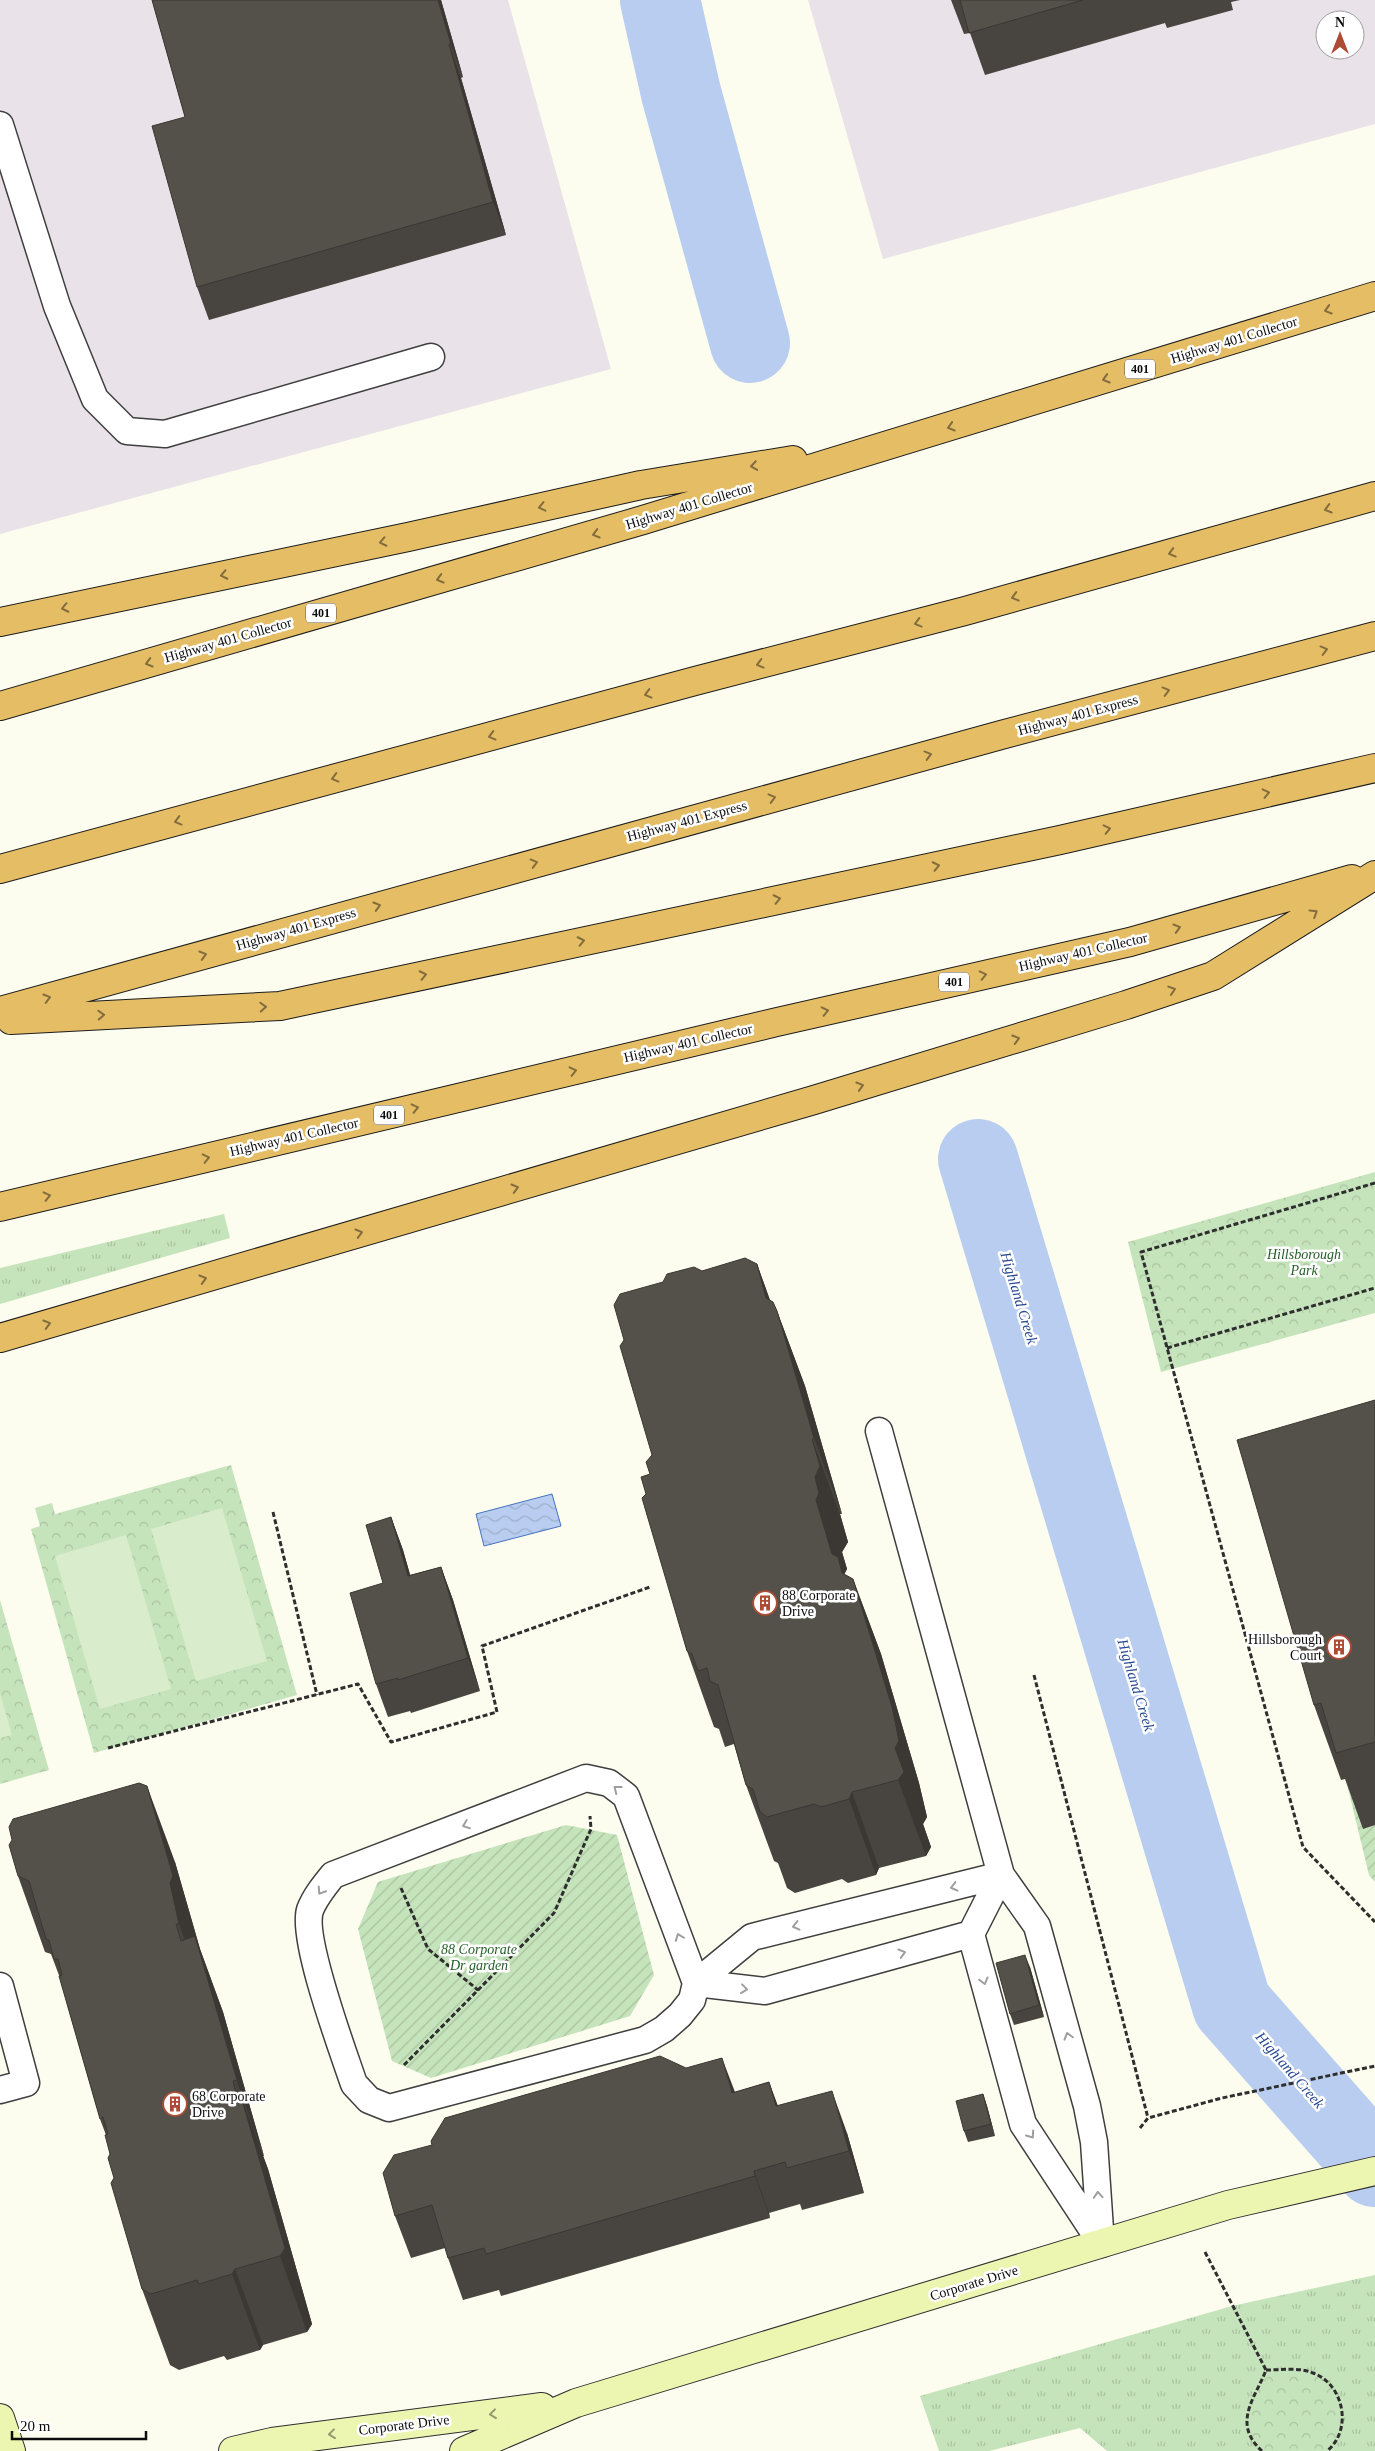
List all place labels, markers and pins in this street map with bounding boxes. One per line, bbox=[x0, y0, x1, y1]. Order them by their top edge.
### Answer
place label: 88 Corporate Drive bbox=[782, 1588, 855, 1619]
building icon: 88 Corporate Drive bbox=[752, 1590, 778, 1616]
place label: Hillsborough Court bbox=[1248, 1632, 1322, 1663]
building icon: Hillsborough Court bbox=[1326, 1634, 1352, 1660]
place label: 68 Corporate Drive bbox=[192, 2089, 265, 2120]
building icon: 68 Corporate Drive bbox=[162, 2091, 188, 2117]

